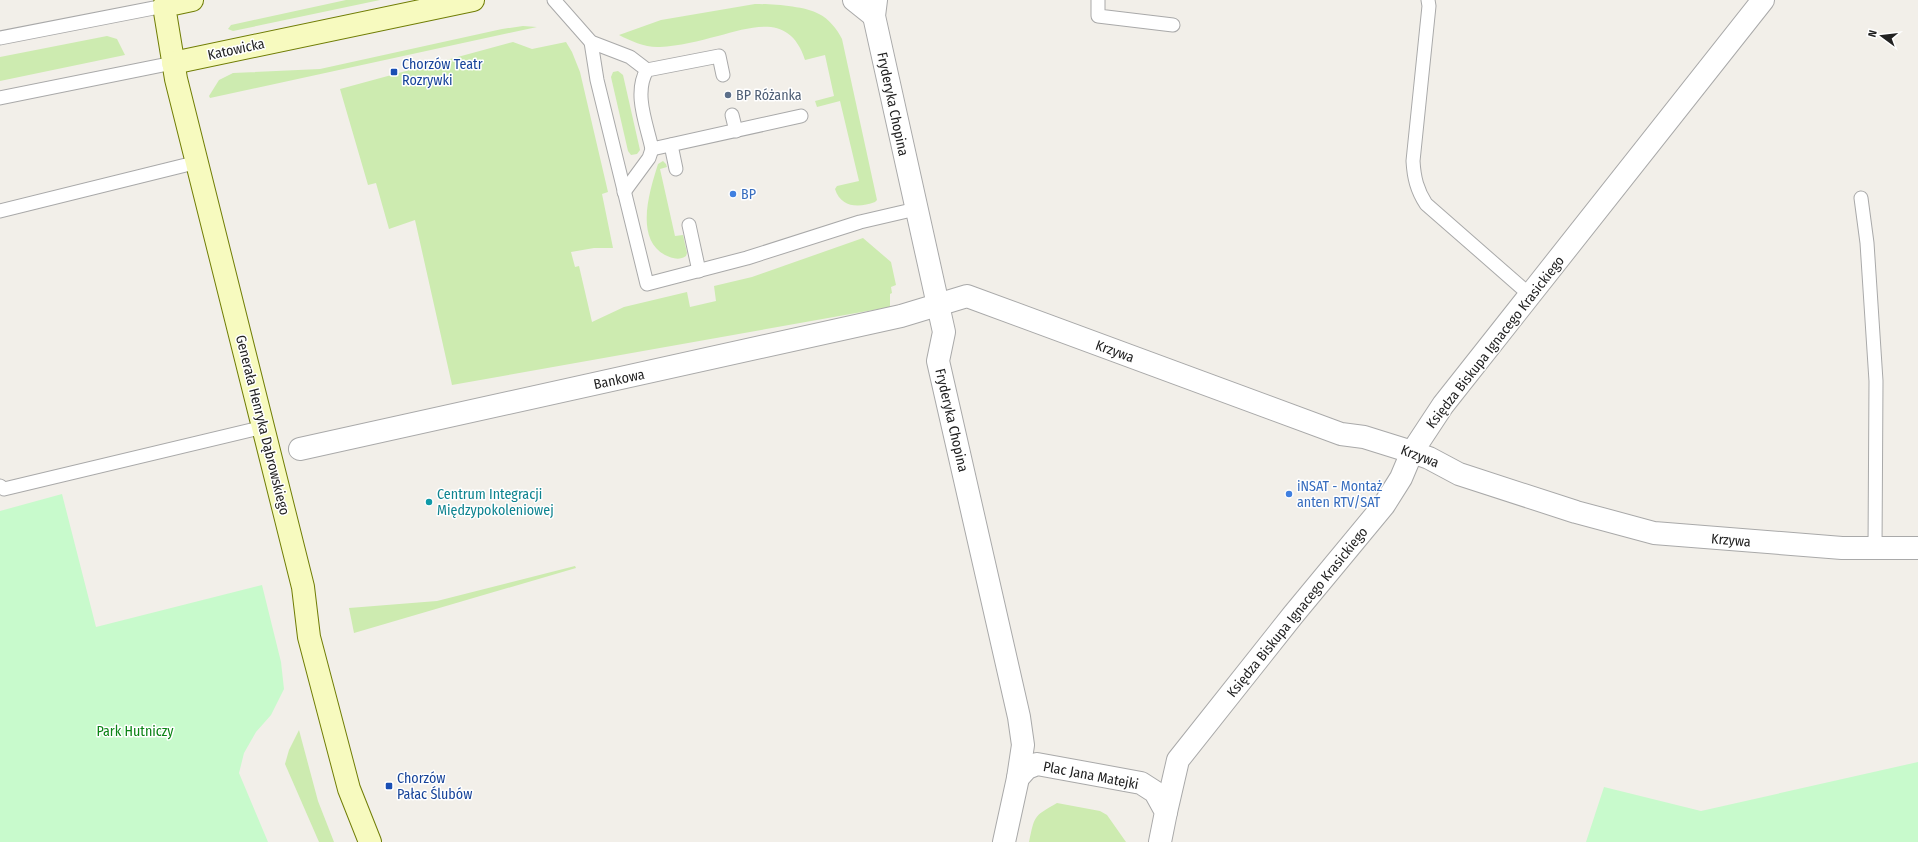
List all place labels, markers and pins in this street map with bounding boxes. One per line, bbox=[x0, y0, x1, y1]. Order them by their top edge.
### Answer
place label: Chorzów Teatr Rozrywki bbox=[402, 56, 483, 89]
marker: Chorzów Teatr Rozrywki bbox=[389, 67, 399, 77]
place label: BP Różanka bbox=[736, 87, 802, 104]
marker: BP Różanka bbox=[723, 90, 733, 100]
place label: BP bbox=[741, 186, 756, 203]
marker: BP bbox=[728, 189, 738, 199]
place label: iNSAT - Montaż anten RTV/SAT bbox=[1297, 478, 1383, 511]
place label: Centrum Integracji Międzypokoleniowej bbox=[437, 486, 554, 519]
marker: iNSAT - Montaż anten RTV/SAT bbox=[1284, 489, 1294, 499]
marker: Centrum Integracji Międzypokoleniowej bbox=[424, 497, 434, 507]
place label: Chorzów Pałac Ślubów bbox=[397, 770, 472, 803]
marker: Chorzów Pałac Ślubów bbox=[384, 781, 394, 791]

